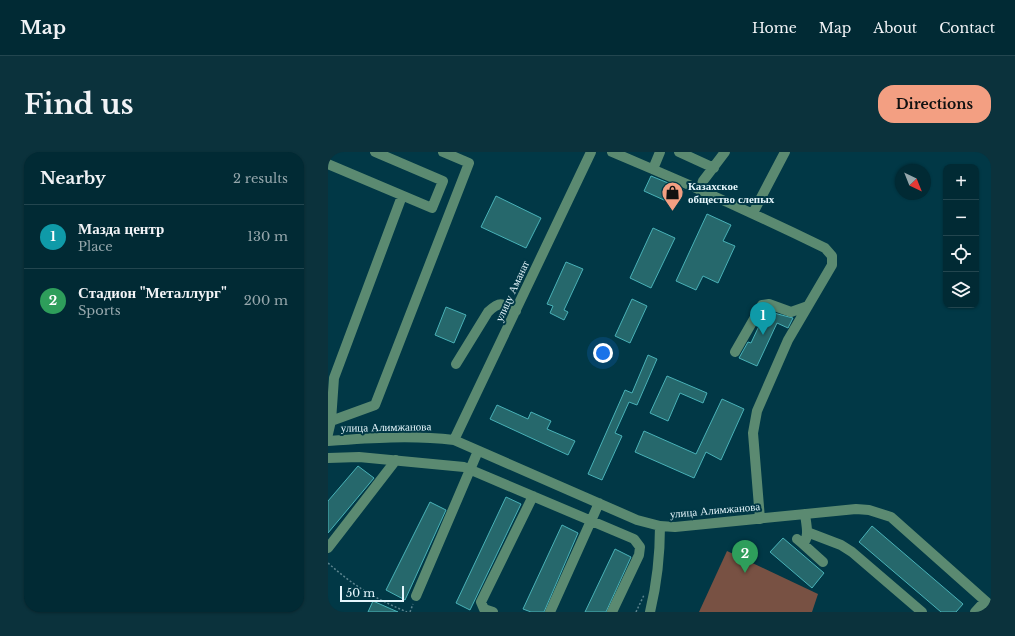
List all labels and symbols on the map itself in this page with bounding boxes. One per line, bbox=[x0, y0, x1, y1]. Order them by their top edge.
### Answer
north arrow bbox=[895, 164, 931, 200]
shop icon: Казахское общество слепых bbox=[660, 179, 686, 212]
place label: Казахское общество слепых bbox=[688, 179, 775, 206]
street label: улицу Аманат bbox=[492, 258, 532, 324]
pin: 1 bbox=[750, 302, 776, 335]
your location bbox=[593, 343, 613, 363]
street label: улица Алимжанова bbox=[341, 419, 431, 435]
street label: улица Алимжанова bbox=[669, 499, 761, 521]
pin: 2 bbox=[732, 540, 758, 573]
scale bar bbox=[340, 584, 404, 603]

